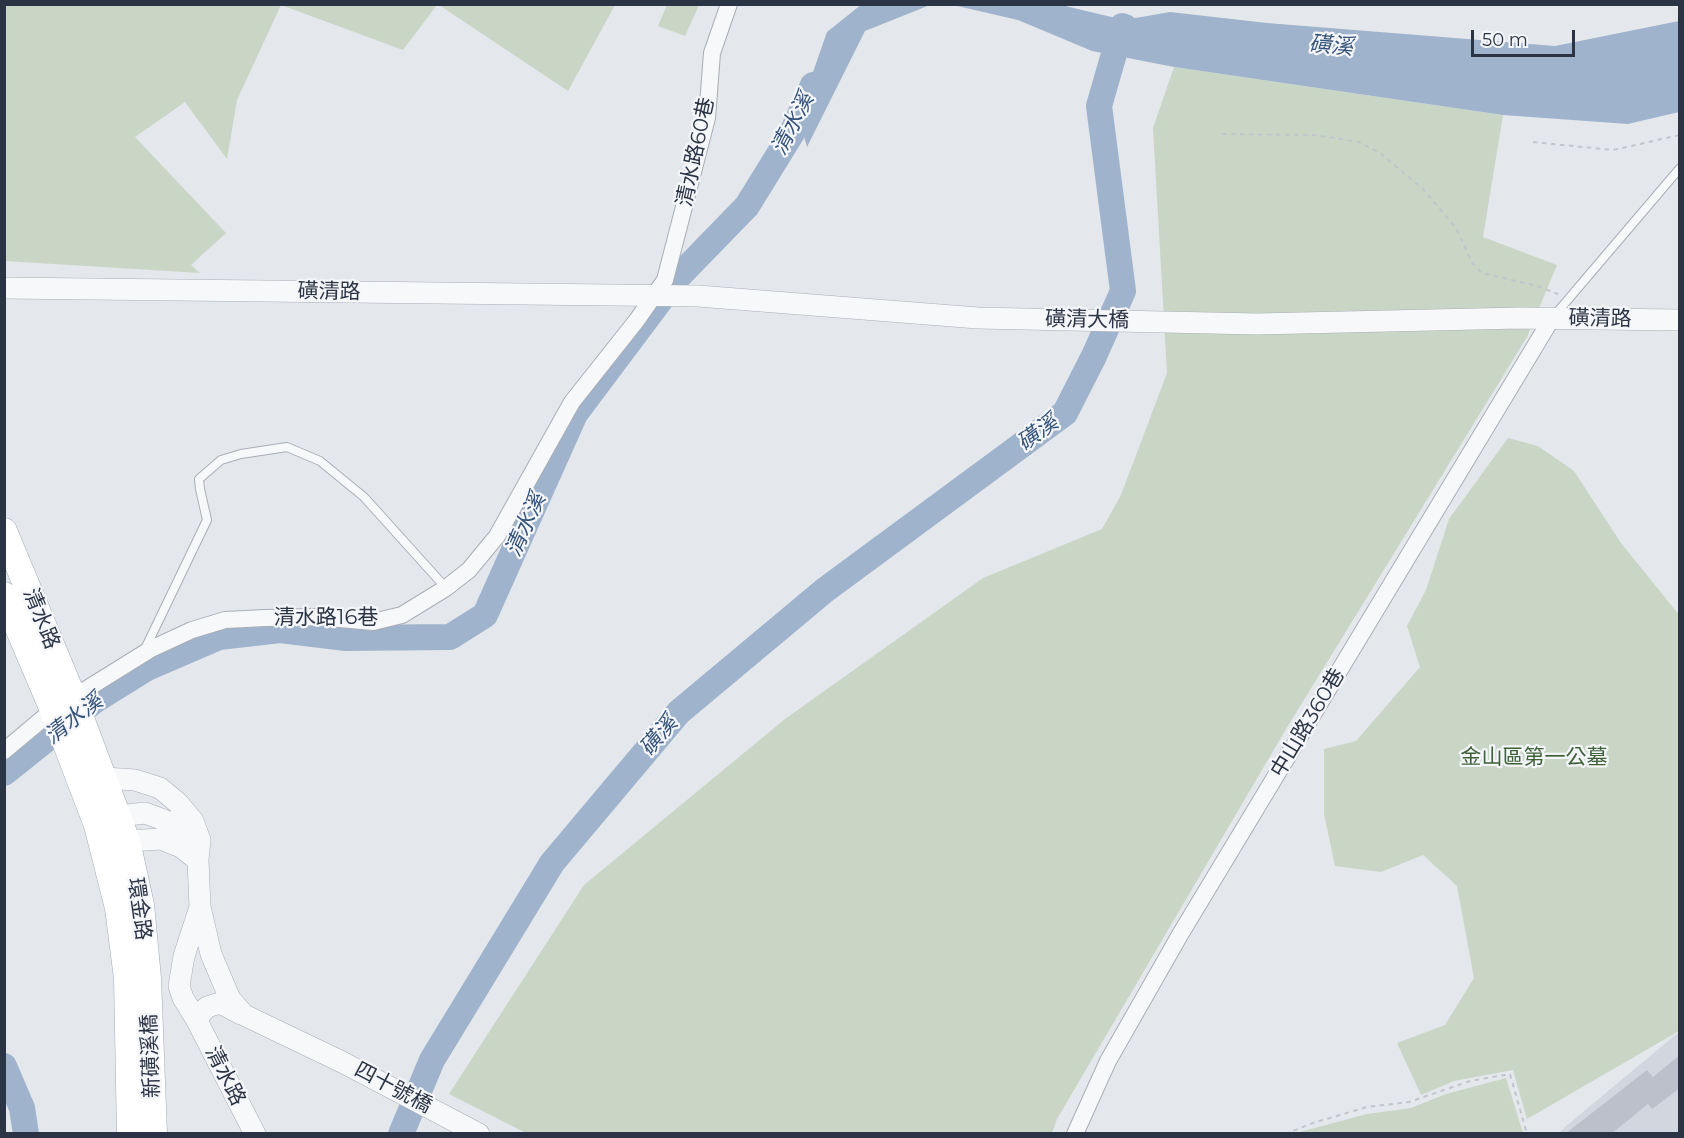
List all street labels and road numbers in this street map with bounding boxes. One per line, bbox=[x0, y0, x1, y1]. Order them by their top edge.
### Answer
street label: 清水路60巷 bbox=[672, 95, 720, 209]
street label: 磺清路 bbox=[297, 279, 361, 305]
street label: 磺清路 bbox=[1568, 306, 1632, 332]
street label: 磺清大橋 bbox=[1045, 307, 1129, 333]
street label: 清水路 bbox=[18, 585, 64, 653]
street label: 清水路16巷 bbox=[274, 605, 378, 631]
street label: 中山路360巷 bbox=[1266, 664, 1350, 782]
street label: 環金路 bbox=[122, 876, 156, 942]
street label: 新磺溪橋 bbox=[137, 1014, 165, 1098]
street label: 清水路 bbox=[199, 1042, 251, 1110]
street label: 四十號橋 bbox=[350, 1057, 436, 1119]

